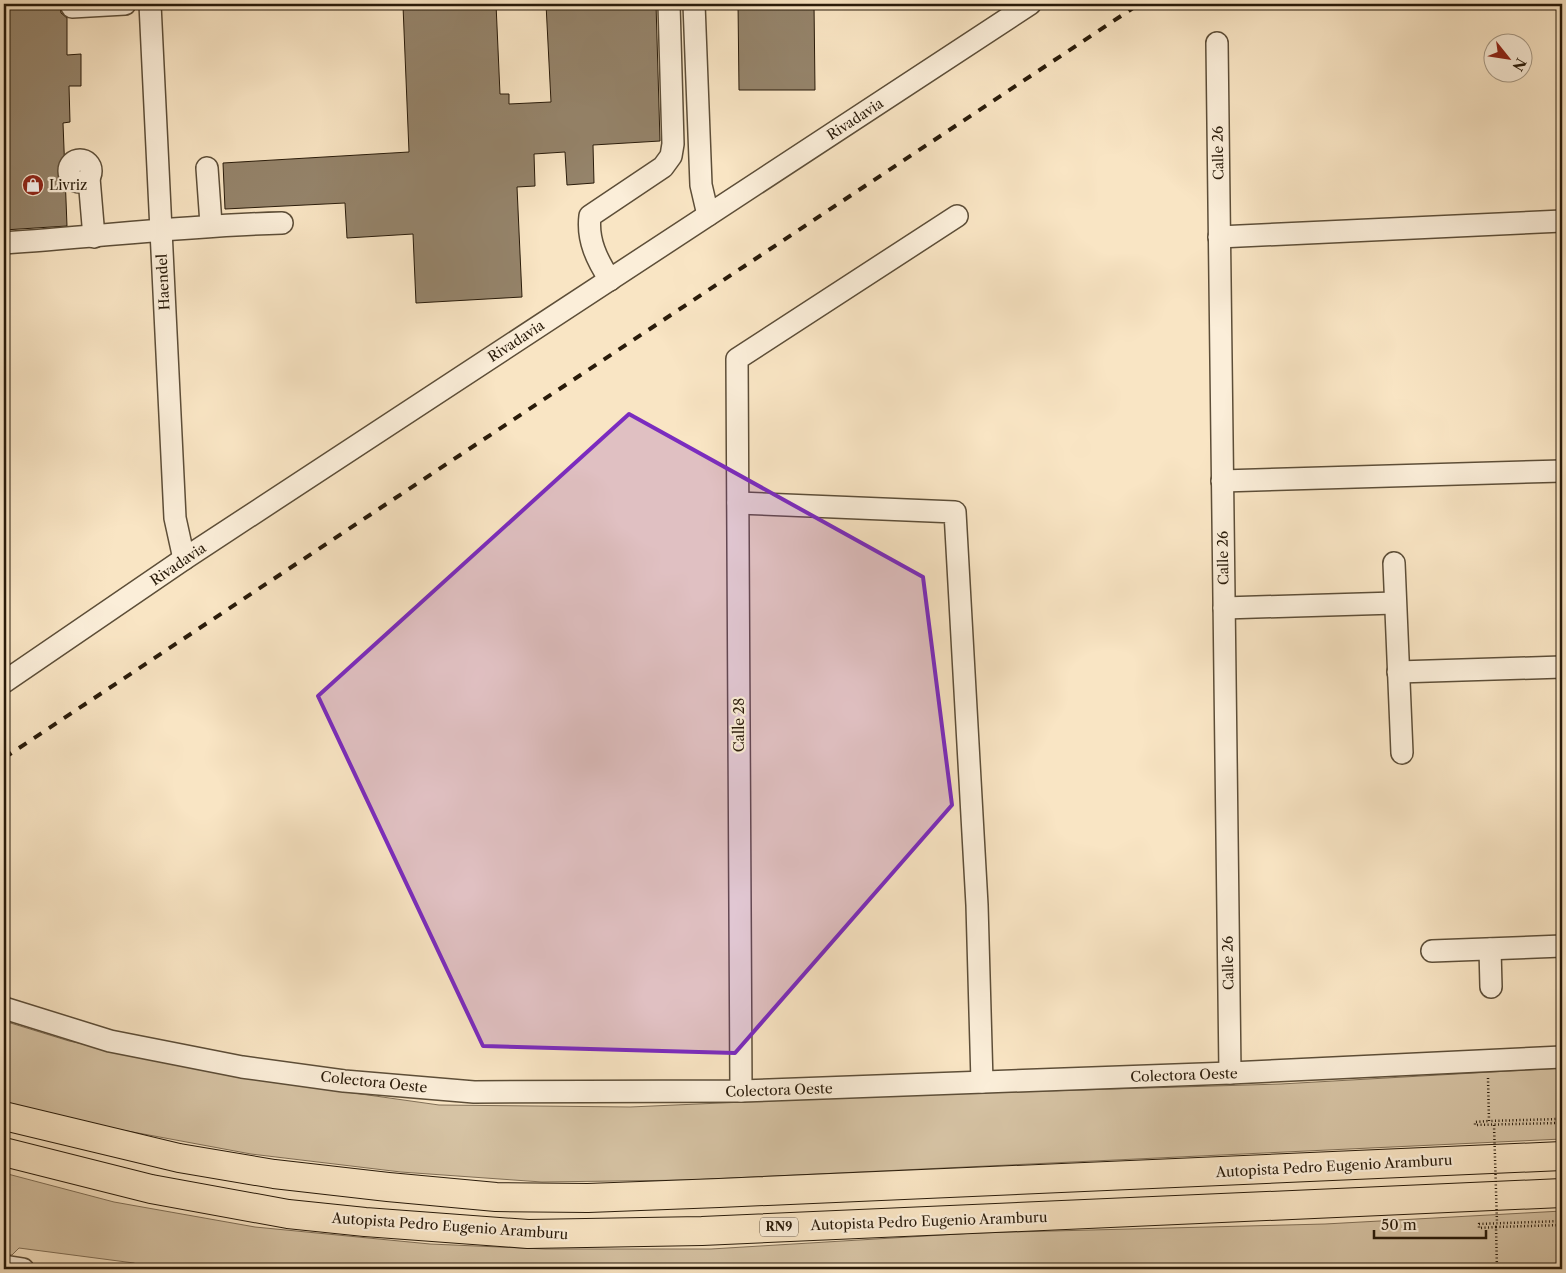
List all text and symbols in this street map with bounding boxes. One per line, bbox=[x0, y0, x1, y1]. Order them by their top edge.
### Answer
north arrow bbox=[1484, 32, 1534, 82]
text: N bbox=[1508, 55, 1530, 74]
street label: Rivadavia bbox=[823, 94, 887, 144]
street label: Calle 26 bbox=[1209, 126, 1227, 180]
shop icon: Livriz bbox=[21, 173, 45, 197]
place label: Livriz bbox=[49, 176, 87, 194]
street label: Haendel bbox=[153, 253, 173, 311]
street label: Rivadavia bbox=[484, 316, 548, 366]
street label: Calle 26 bbox=[1214, 531, 1232, 585]
street label: Rivadavia bbox=[147, 538, 210, 589]
street label: Calle 28 bbox=[730, 698, 748, 752]
street label: Calle 26 bbox=[1219, 936, 1237, 990]
street label: Colectora Oeste bbox=[1130, 1064, 1238, 1086]
street label: Colectora Oeste bbox=[320, 1067, 428, 1097]
street label: Colectora Oeste bbox=[725, 1079, 833, 1101]
street label: Autopista Pedro Eugenio Aramburu bbox=[1214, 1151, 1453, 1181]
street label: Autopista Pedro Eugenio Aramburu bbox=[809, 1208, 1048, 1234]
scale bar bbox=[1374, 1208, 1486, 1240]
street label: Autopista Pedro Eugenio Aramburu bbox=[330, 1209, 569, 1243]
text: 50 m bbox=[1381, 1215, 1417, 1234]
road number: RN9 bbox=[760, 1218, 798, 1236]

